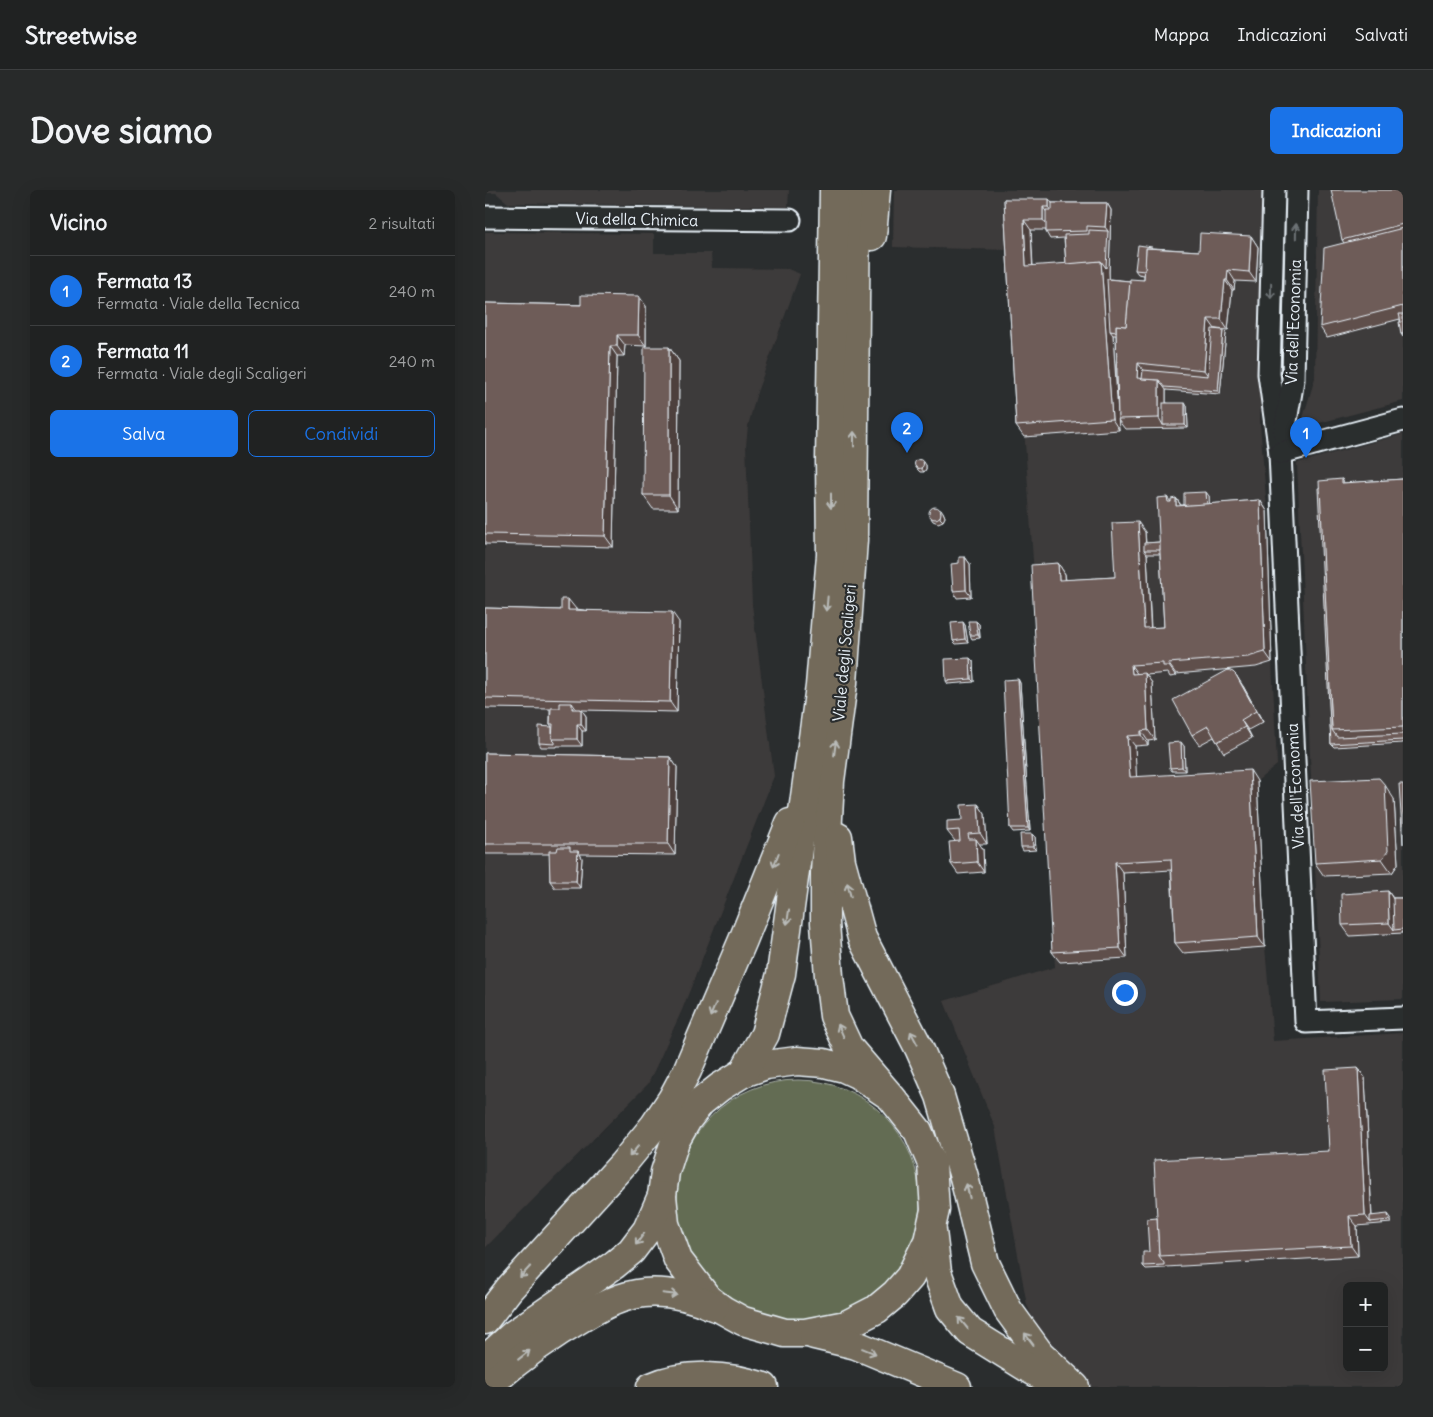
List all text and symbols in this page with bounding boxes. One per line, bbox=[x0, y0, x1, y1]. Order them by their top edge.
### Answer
text: Streetwise bbox=[25, 20, 137, 50]
text: Mappa bbox=[1154, 23, 1209, 46]
text: Indicazioni bbox=[1237, 23, 1327, 46]
text: Salvati bbox=[1355, 23, 1408, 46]
button: Indicazioni bbox=[1270, 107, 1403, 154]
text: Dove siamo bbox=[30, 108, 213, 152]
street label: Via della Chimica bbox=[575, 208, 699, 230]
text: Vicino bbox=[50, 209, 107, 236]
text: 2 risultati bbox=[369, 213, 435, 233]
one-way arrow bbox=[1292, 223, 1301, 239]
street label: Via dell'Economia bbox=[1281, 259, 1305, 385]
text: Fermata 13 bbox=[97, 269, 192, 293]
text: 1 bbox=[63, 281, 69, 301]
text: 240 m bbox=[389, 281, 435, 301]
one-way arrow bbox=[1266, 282, 1276, 299]
text: Fermata · Viale della Tecnica bbox=[97, 293, 300, 313]
text: Fermata 11 bbox=[97, 339, 189, 363]
text: 2 bbox=[62, 351, 70, 371]
text: 240 m bbox=[389, 351, 435, 371]
text: Fermata · Viale degli Scaligeri bbox=[97, 363, 307, 383]
button: Salva bbox=[50, 410, 238, 457]
button: Condividi bbox=[248, 410, 435, 457]
pin: 2 bbox=[891, 412, 923, 453]
pin: 1 bbox=[1290, 417, 1322, 458]
one-way arrow bbox=[849, 431, 859, 448]
one-way arrow bbox=[826, 493, 835, 509]
street label: Viale degli Scaligeri bbox=[828, 584, 860, 722]
one-way arrow bbox=[822, 595, 832, 611]
street label: Via dell'Economia bbox=[1282, 723, 1308, 849]
one-way arrow bbox=[830, 740, 840, 756]
one-way arrow bbox=[771, 852, 780, 867]
one-way arrow bbox=[844, 883, 853, 899]
one-way arrow bbox=[783, 909, 793, 925]
your location bbox=[1112, 980, 1138, 1006]
one-way arrow bbox=[708, 1002, 717, 1017]
one-way arrow bbox=[835, 1024, 845, 1039]
one-way arrow bbox=[909, 1031, 918, 1046]
one-way arrow bbox=[629, 1144, 640, 1157]
one-way arrow bbox=[963, 1184, 972, 1200]
one-way arrow bbox=[635, 1232, 645, 1246]
one-way arrow bbox=[519, 1265, 531, 1278]
map controls bbox=[1343, 1282, 1388, 1372]
button: + bbox=[1343, 1282, 1388, 1327]
one-way arrow bbox=[662, 1289, 678, 1299]
one-way arrow bbox=[957, 1317, 968, 1330]
button: − bbox=[1343, 1327, 1388, 1372]
one-way arrow bbox=[1024, 1333, 1035, 1346]
one-way arrow bbox=[861, 1346, 876, 1356]
one-way arrow bbox=[517, 1350, 531, 1360]

